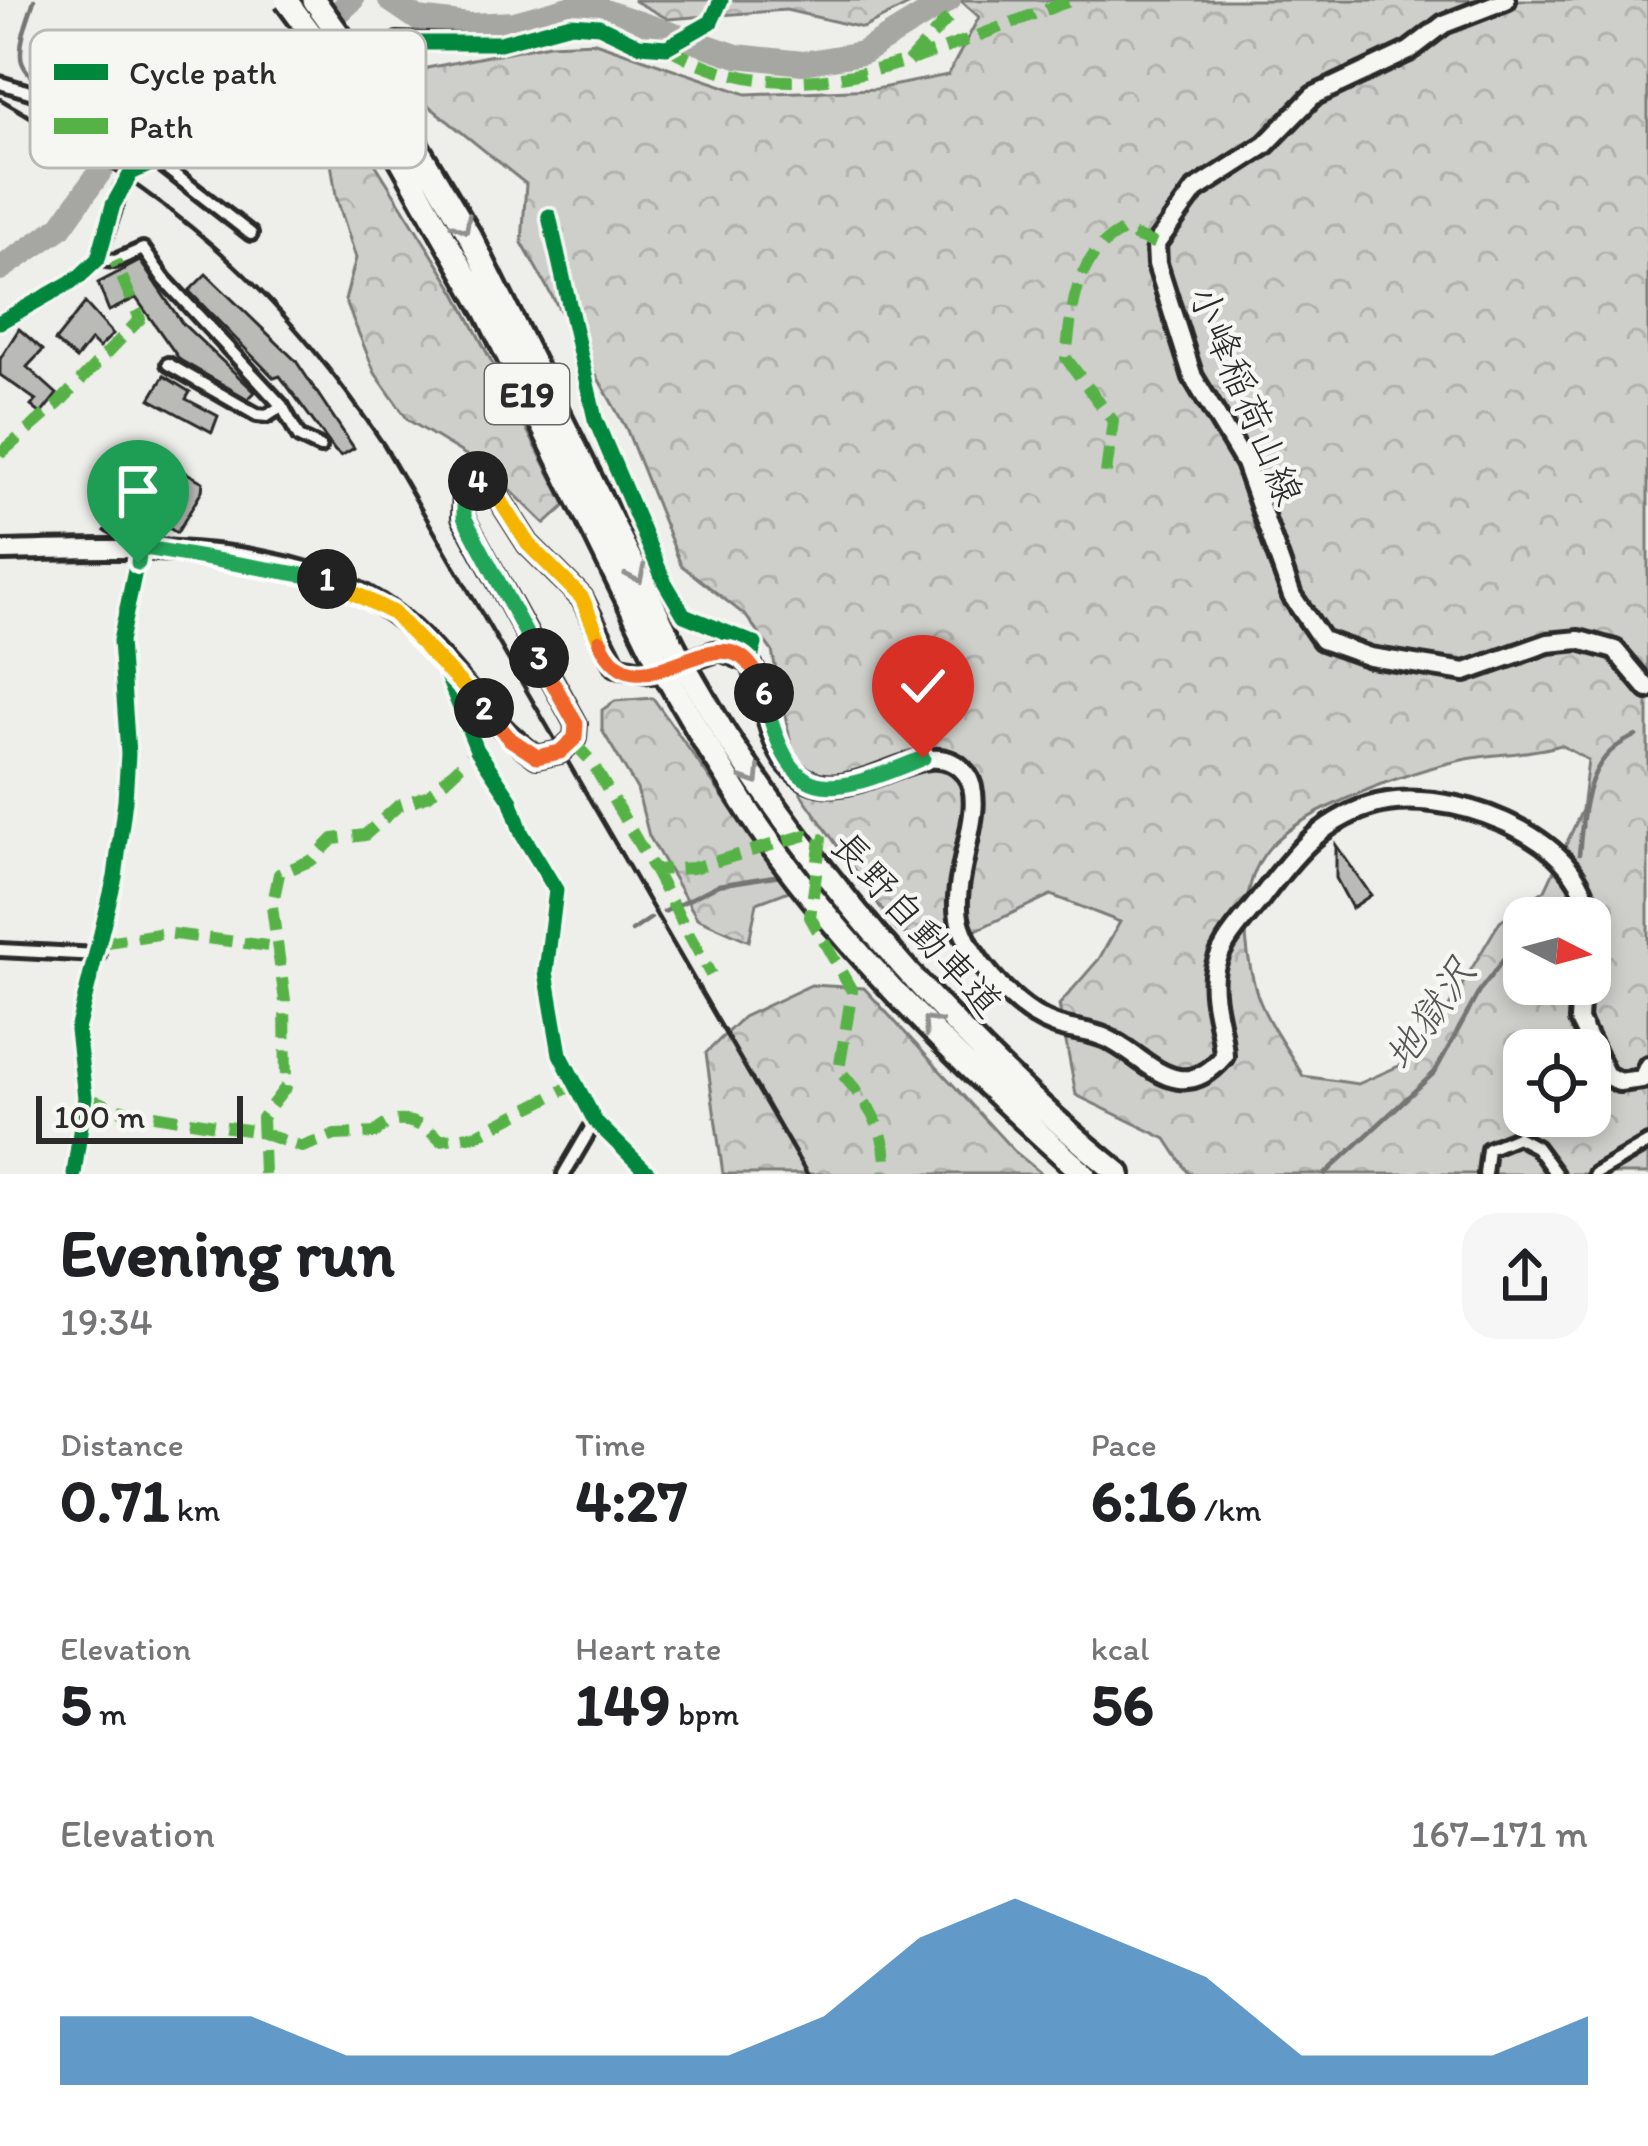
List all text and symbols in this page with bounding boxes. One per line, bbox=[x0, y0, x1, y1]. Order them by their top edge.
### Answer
legend bbox=[30, 30, 426, 168]
text: Cycle path bbox=[129, 53, 277, 92]
text: Path bbox=[129, 107, 193, 146]
one-way arrow bbox=[449, 213, 472, 234]
street label: 小峰稲荷山線 bbox=[1179, 278, 1313, 512]
road number: E19 bbox=[485, 364, 569, 424]
pin bbox=[87, 440, 189, 563]
pin: 4 bbox=[448, 451, 508, 511]
icon: arrive bbox=[105, 458, 171, 524]
text: 4 bbox=[468, 461, 488, 500]
pin: 1 bbox=[297, 549, 357, 609]
text: 1 bbox=[319, 559, 335, 598]
one-way arrow bbox=[623, 562, 646, 584]
pin: 3 bbox=[509, 628, 569, 688]
pin bbox=[872, 635, 974, 758]
text: 3 bbox=[530, 638, 548, 677]
icon: check bbox=[890, 653, 956, 719]
pin: 6 bbox=[734, 663, 794, 723]
text: 6 bbox=[755, 673, 773, 712]
pin: 2 bbox=[454, 678, 514, 738]
text: 2 bbox=[475, 688, 493, 727]
one-way arrow bbox=[738, 764, 761, 786]
street label: 長野自動車道 bbox=[821, 821, 1013, 1027]
north arrow bbox=[1503, 897, 1611, 1005]
map controls bbox=[1503, 897, 1611, 1137]
water label: 地獄沢 bbox=[1372, 947, 1487, 1080]
one-way arrow bbox=[922, 1017, 944, 1038]
button: locate bbox=[1503, 1029, 1611, 1137]
scale bar bbox=[36, 1090, 243, 1143]
text: 100 m bbox=[54, 1097, 145, 1136]
text: Evening run bbox=[60, 1213, 395, 1293]
button: share bbox=[1462, 1213, 1588, 1339]
text: 19:34 bbox=[60, 1298, 153, 1345]
text: Distance bbox=[60, 1425, 184, 1464]
text: Time bbox=[575, 1425, 646, 1464]
text: Pace bbox=[1091, 1425, 1157, 1464]
text: 0.71 bbox=[60, 1464, 169, 1536]
text: 4:27 bbox=[575, 1464, 687, 1536]
text: 6:16 bbox=[1091, 1464, 1197, 1536]
text: km bbox=[169, 1490, 220, 1529]
text: /km bbox=[1197, 1490, 1262, 1529]
text: Elevation bbox=[60, 1629, 191, 1668]
text: Heart rate bbox=[575, 1629, 721, 1668]
text: kcal bbox=[1091, 1629, 1149, 1668]
text: 5 bbox=[60, 1668, 92, 1740]
text: 149 bbox=[575, 1668, 671, 1740]
text: 56 bbox=[1091, 1668, 1154, 1740]
text: m bbox=[92, 1694, 127, 1733]
text: bpm bbox=[671, 1694, 739, 1733]
text: Elevation bbox=[60, 1810, 215, 1857]
text: 167–171 m bbox=[1411, 1810, 1588, 1857]

